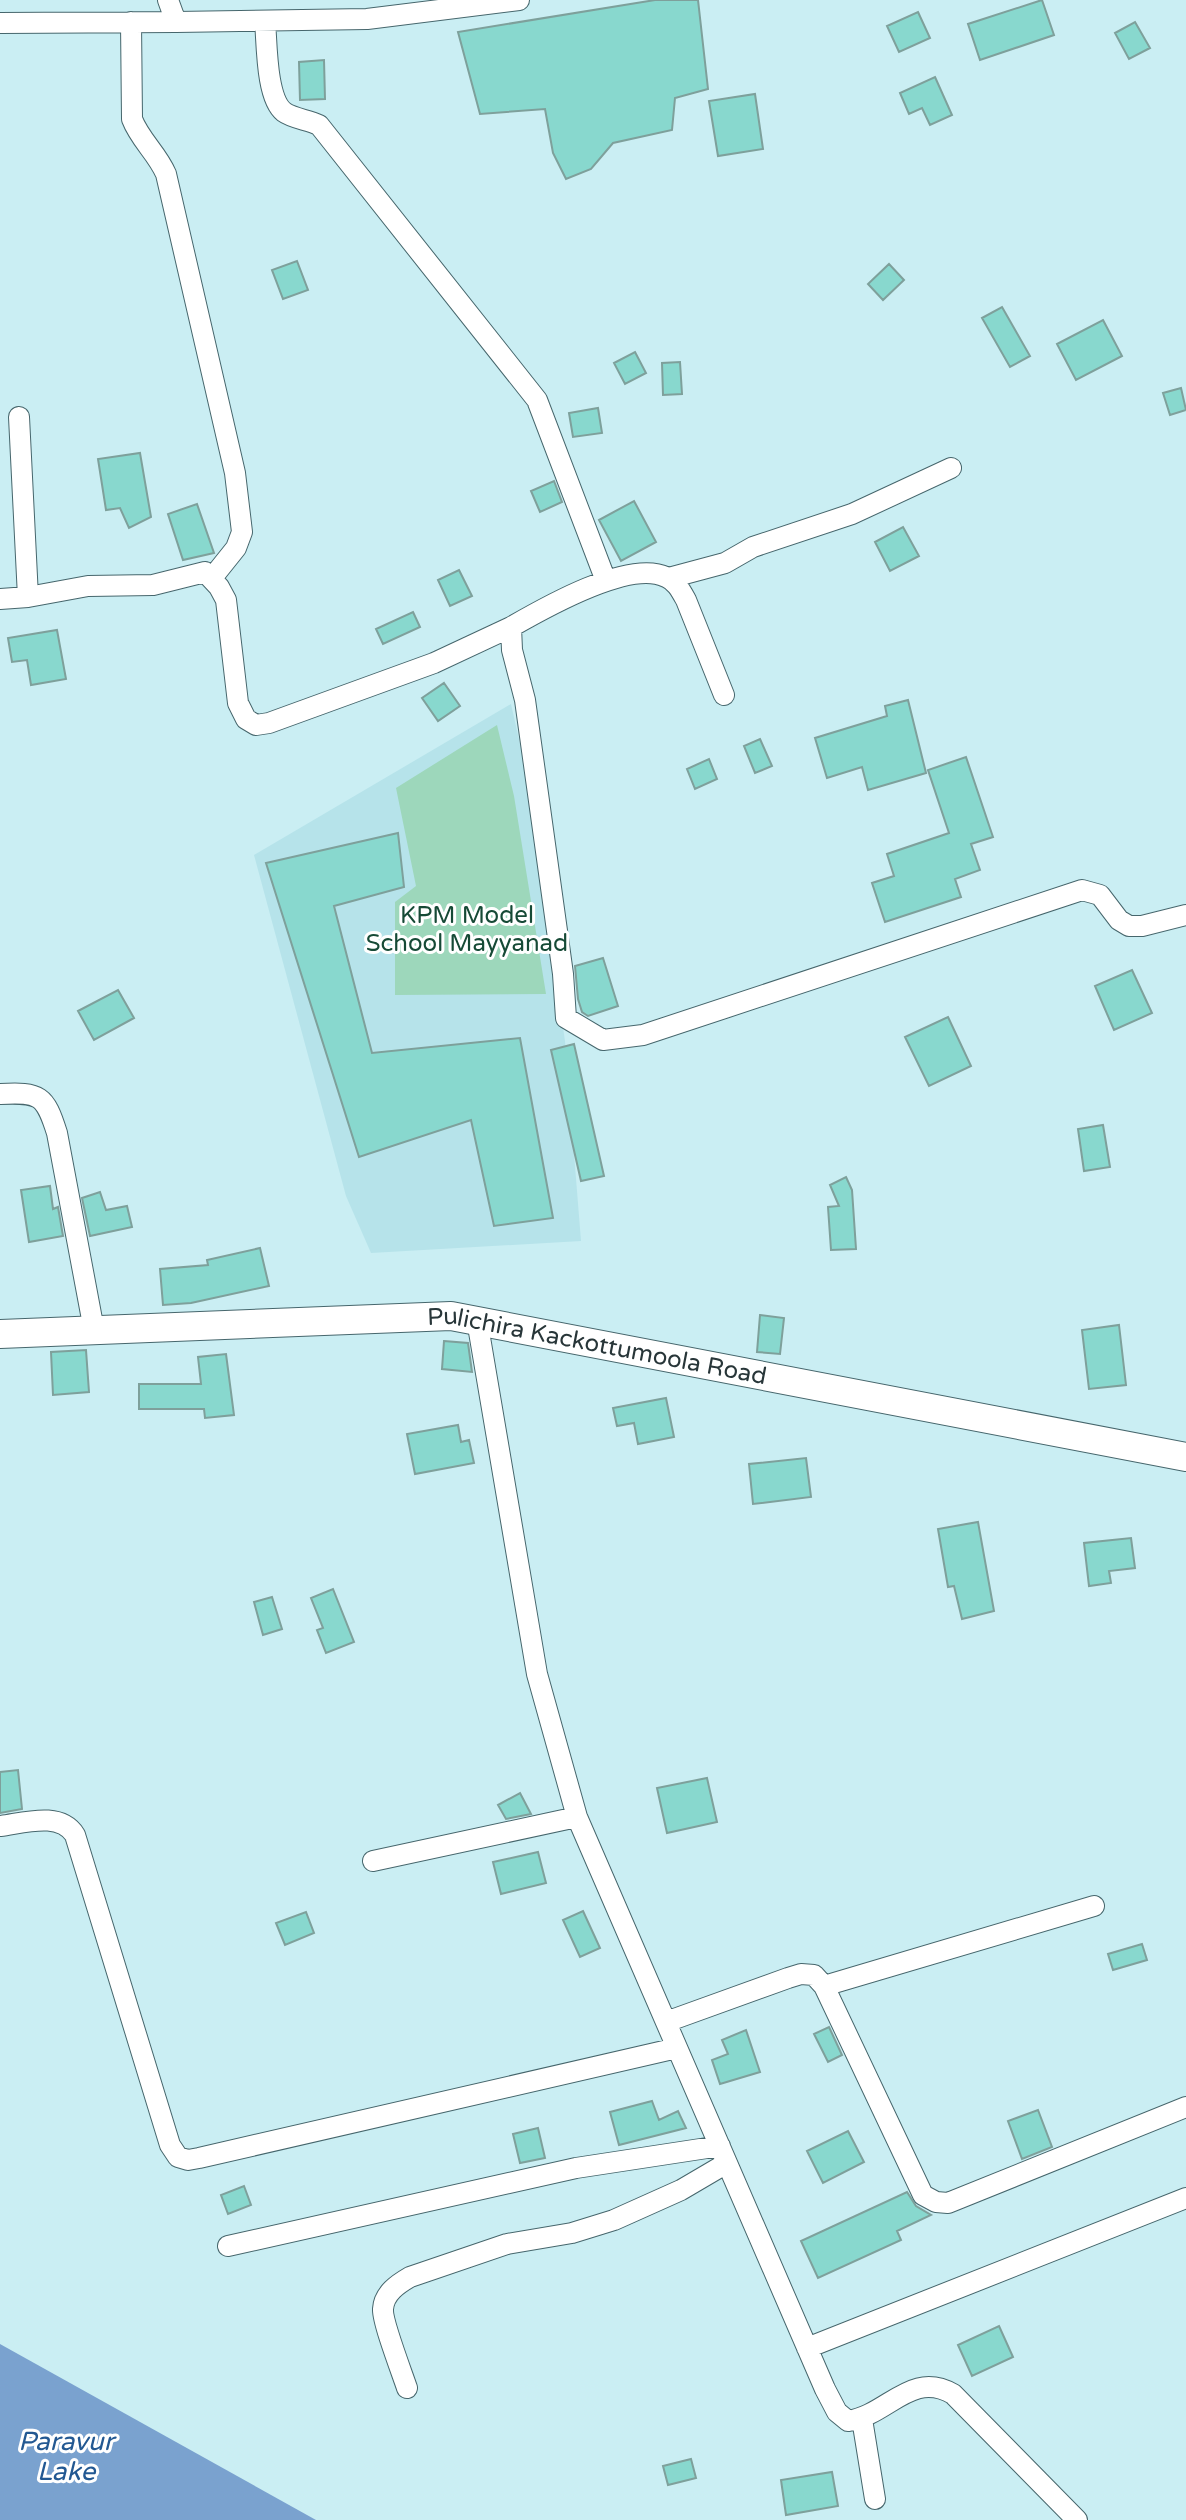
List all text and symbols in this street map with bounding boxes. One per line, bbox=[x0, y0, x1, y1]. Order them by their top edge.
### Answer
park label: KPM Model School Mayyanad bbox=[366, 901, 568, 958]
street label: Pulichira Kackottumoola Road bbox=[427, 1301, 769, 1391]
water label: Paravur Lake bbox=[18, 2426, 117, 2487]

